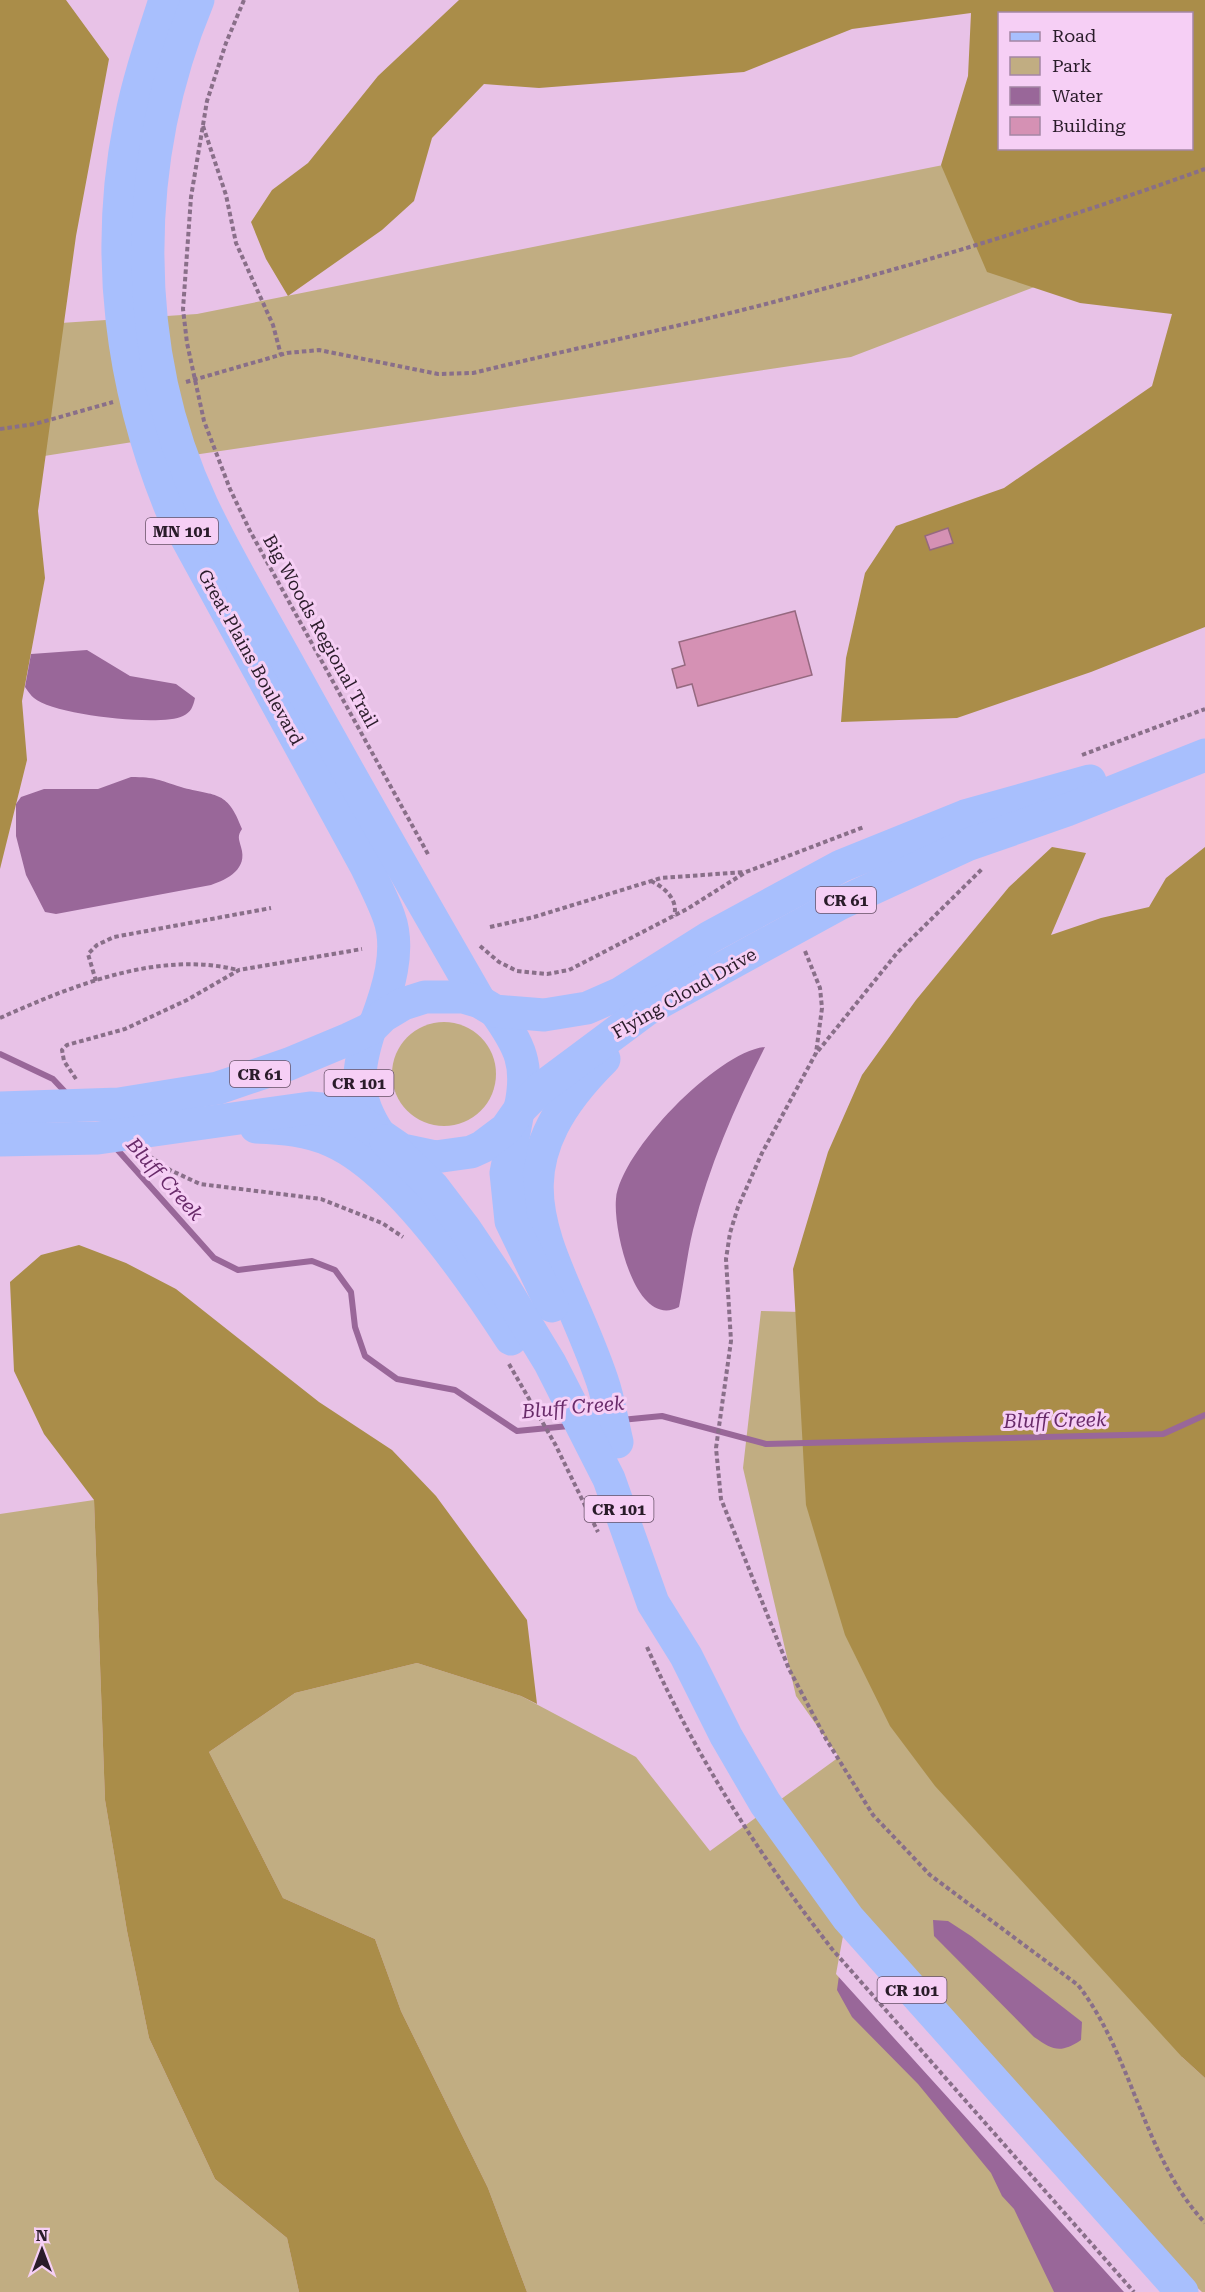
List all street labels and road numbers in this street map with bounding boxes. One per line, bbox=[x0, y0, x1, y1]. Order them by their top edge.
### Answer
road number: MN 101 bbox=[146, 518, 218, 544]
street label: Big Woods Regional Trail bbox=[259, 531, 383, 732]
street label: Great Plains Boulevard bbox=[194, 566, 308, 749]
road number: CR 61 bbox=[816, 887, 876, 913]
street label: Flying Cloud Drive bbox=[608, 943, 760, 1043]
road number: CR 61 bbox=[230, 1061, 290, 1087]
road number: CR 101 bbox=[324, 1070, 394, 1096]
road number: CR 101 bbox=[584, 1496, 654, 1522]
road number: CR 101 bbox=[878, 1977, 946, 2003]

